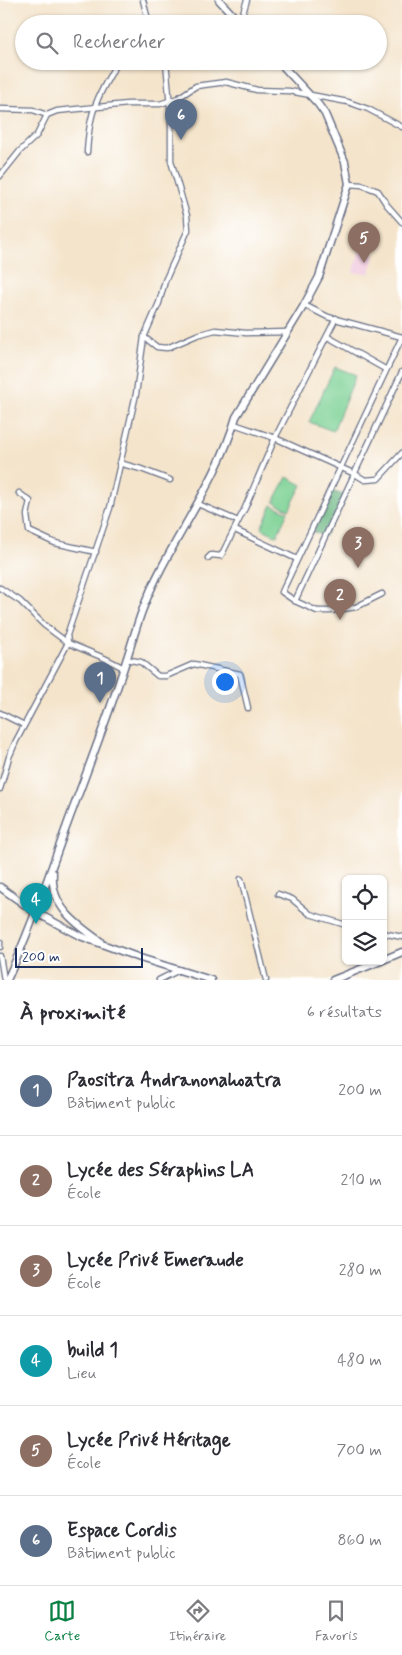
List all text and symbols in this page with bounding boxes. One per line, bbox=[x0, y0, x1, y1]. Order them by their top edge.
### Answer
search box bbox=[15, 15, 387, 70]
icon: search bbox=[33, 29, 61, 57]
text: Rechercher bbox=[73, 30, 165, 55]
pin: 6 bbox=[165, 99, 197, 140]
pin: 5 bbox=[348, 222, 380, 263]
pin: 3 bbox=[342, 527, 374, 568]
pin: 2 bbox=[324, 579, 356, 620]
pin: 1 bbox=[84, 662, 116, 703]
your location bbox=[212, 669, 238, 695]
map controls bbox=[342, 875, 387, 965]
button: locate bbox=[342, 875, 387, 920]
pin: 4 bbox=[20, 883, 52, 924]
button: layers bbox=[342, 920, 387, 965]
scale bar bbox=[15, 945, 142, 968]
text: 200 m bbox=[22, 948, 60, 966]
text: À proximité bbox=[20, 999, 126, 1027]
text: 6 résultats bbox=[307, 1002, 382, 1023]
text: Paositra Andranonahoatra bbox=[67, 1068, 281, 1093]
text: 1 bbox=[32, 1080, 40, 1101]
text: 200 m bbox=[338, 1080, 382, 1101]
text: Bâtiment public bbox=[67, 1093, 176, 1114]
text: Lycée des Séraphins LA bbox=[67, 1158, 254, 1183]
text: 2 bbox=[32, 1170, 40, 1191]
text: 210 m bbox=[341, 1170, 382, 1191]
text: École bbox=[67, 1183, 101, 1204]
text: Lycée Privé Emeraude bbox=[67, 1248, 244, 1273]
text: 3 bbox=[32, 1260, 40, 1281]
text: 280 m bbox=[339, 1260, 382, 1281]
text: École bbox=[67, 1273, 101, 1294]
text: build 1 bbox=[67, 1338, 118, 1363]
text: 4 bbox=[31, 1350, 41, 1371]
text: 480 m bbox=[337, 1350, 382, 1371]
text: Lieu bbox=[67, 1363, 97, 1384]
text: Lycée Privé Héritage bbox=[67, 1428, 231, 1453]
text: 5 bbox=[31, 1440, 41, 1461]
text: 700 m bbox=[336, 1440, 382, 1461]
text: École bbox=[67, 1453, 101, 1474]
text: Espace Cordis bbox=[67, 1518, 177, 1543]
text: 6 bbox=[32, 1530, 40, 1551]
text: 860 m bbox=[337, 1530, 382, 1551]
text: Bâtiment public bbox=[67, 1543, 176, 1564]
tab: Carte bbox=[44, 1597, 80, 1645]
tab: Itinéraire bbox=[169, 1597, 226, 1645]
tab: Favoris bbox=[315, 1597, 358, 1645]

